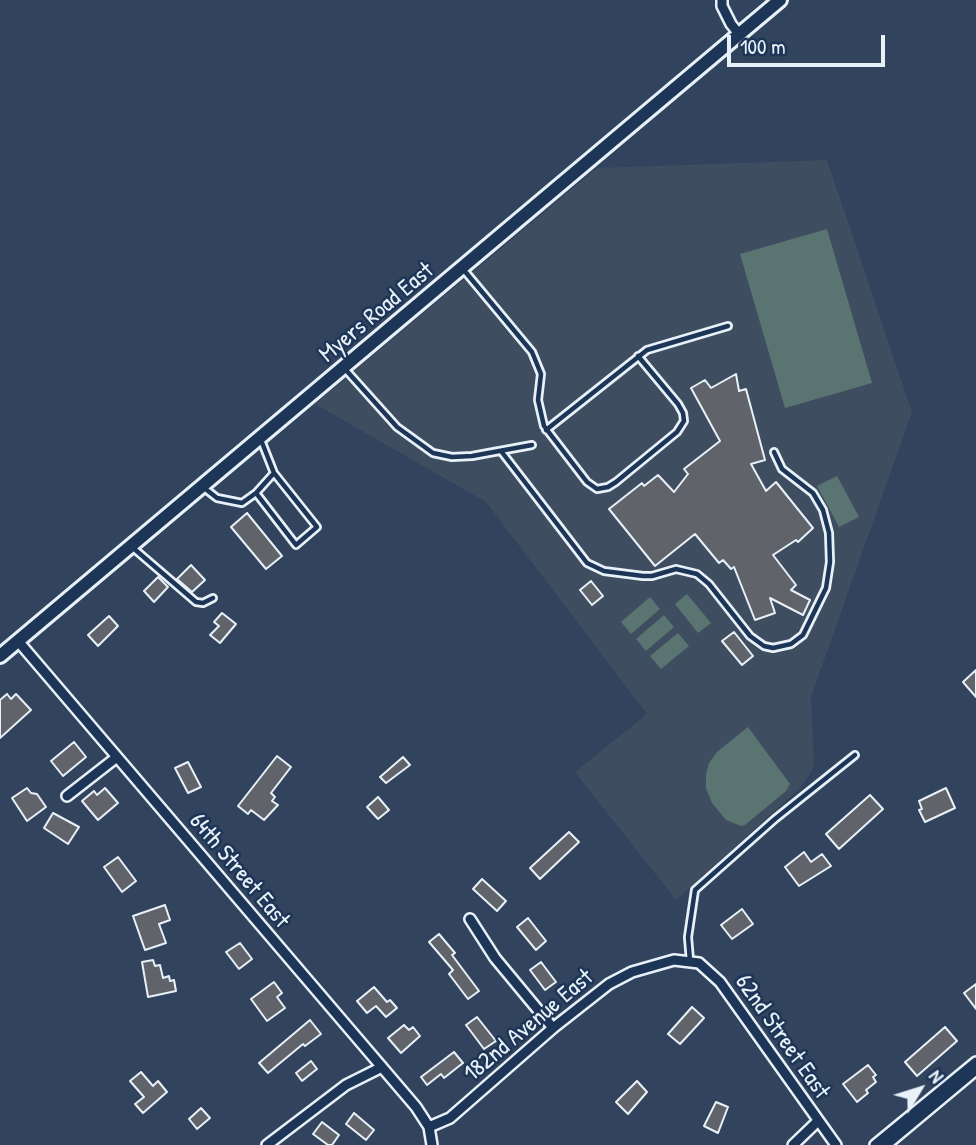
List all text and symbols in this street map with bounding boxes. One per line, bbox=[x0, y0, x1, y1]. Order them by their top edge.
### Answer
scale bar bbox=[731, 21, 888, 65]
text: 100 m bbox=[740, 32, 786, 61]
street label: Myers Road East bbox=[314, 257, 440, 369]
street label: 64th Street East bbox=[183, 808, 295, 934]
street label: 182nd Avenue East bbox=[458, 964, 600, 1088]
street label: 62nd Street East bbox=[728, 969, 836, 1105]
north arrow bbox=[885, 1054, 955, 1124]
text: N bbox=[923, 1064, 950, 1088]

